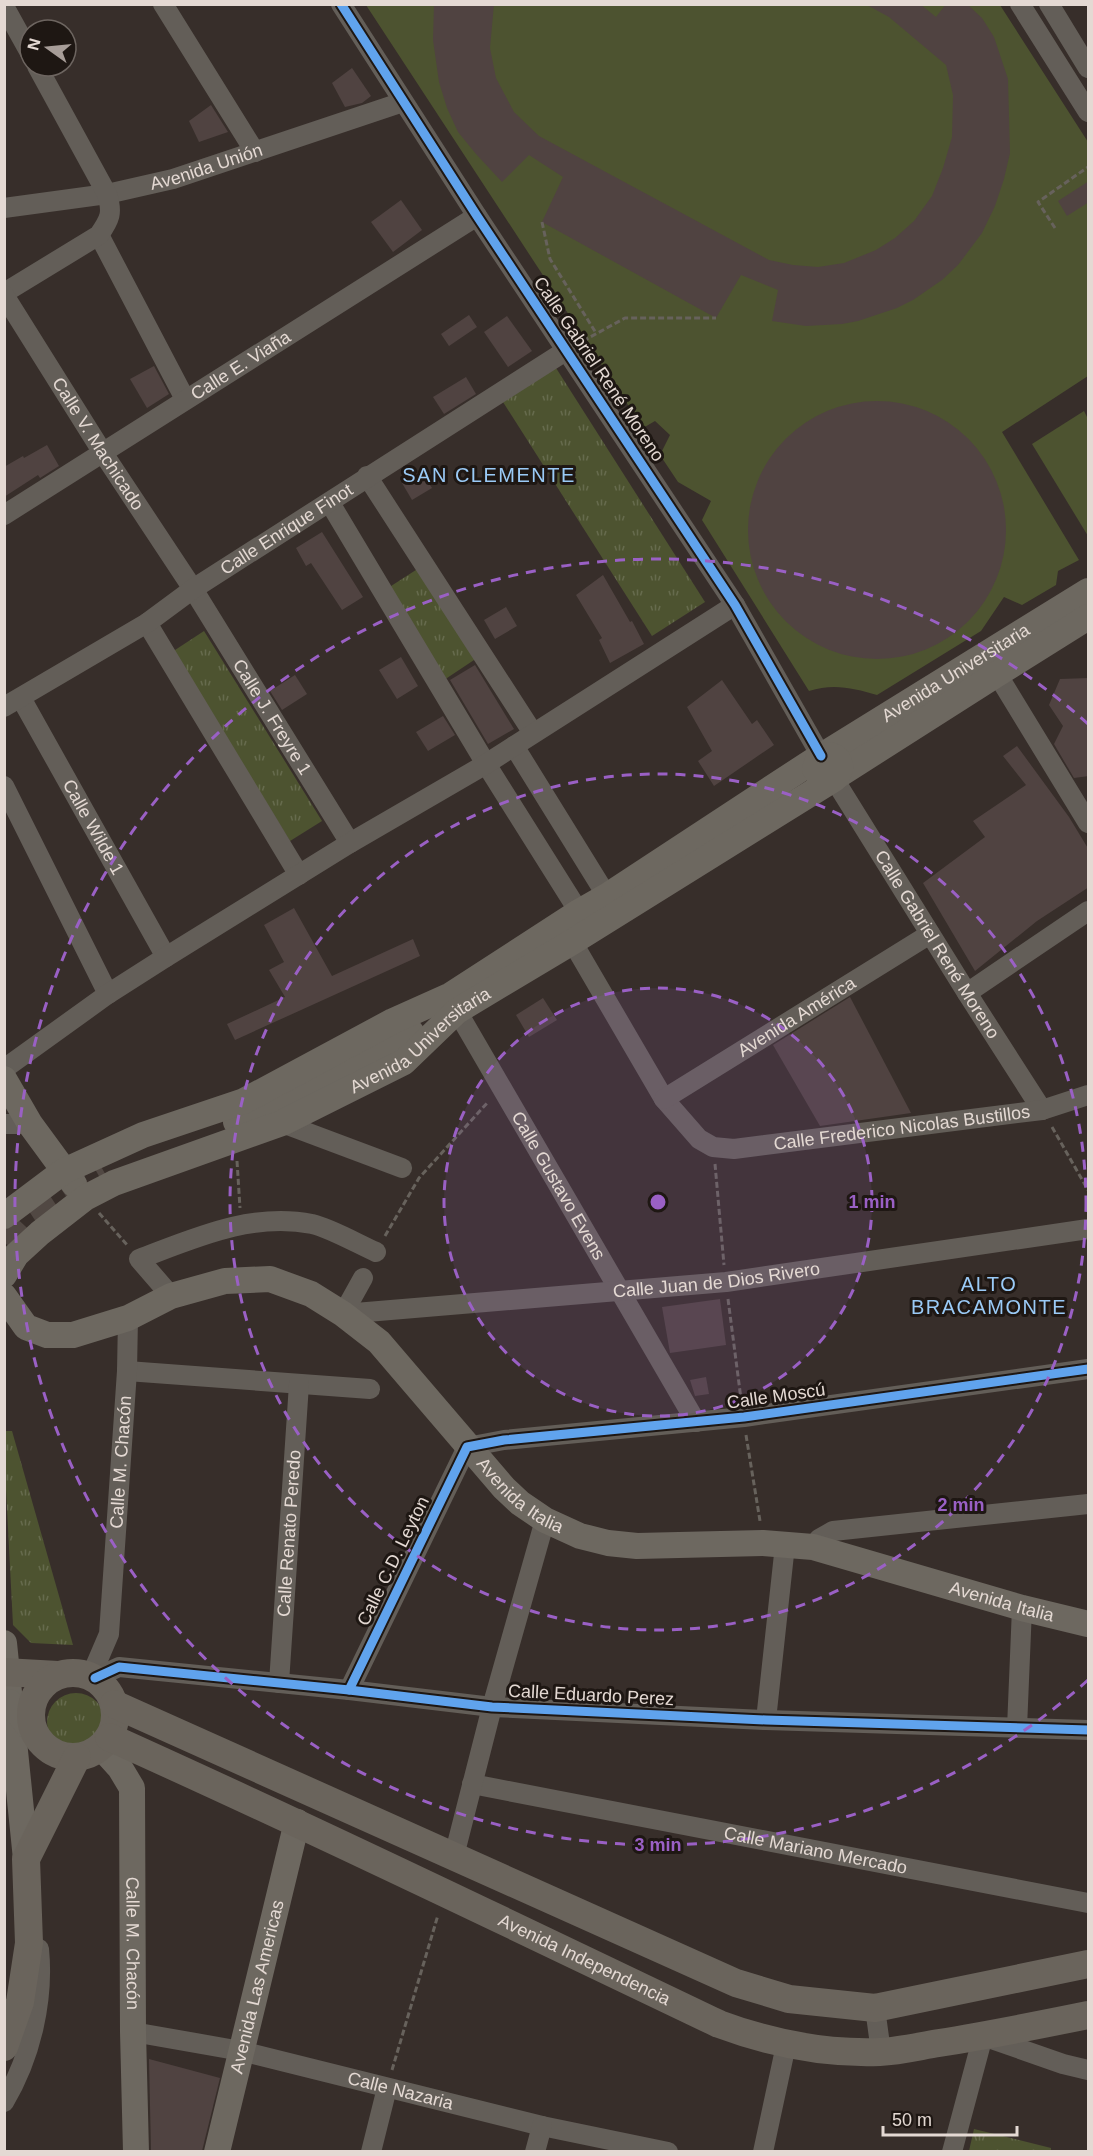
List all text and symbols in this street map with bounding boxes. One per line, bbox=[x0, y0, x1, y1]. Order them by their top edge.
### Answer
north arrow bbox=[18, 18, 78, 78]
text: N bbox=[24, 36, 44, 52]
street label: Avenida Unión bbox=[148, 140, 265, 194]
street label: Calle Gabriel René Moreno bbox=[530, 273, 668, 465]
street label: Calle E. Viaña bbox=[187, 326, 295, 404]
street label: Calle V. Machicado bbox=[48, 374, 148, 514]
district label: SAN CLEMENTE bbox=[402, 464, 576, 486]
street label: Calle Enrique Finot bbox=[217, 480, 356, 579]
street label: Avenida Universitaria bbox=[878, 619, 1034, 726]
street label: Calle J. Freyre 1 bbox=[229, 656, 315, 778]
street label: Calle Wilde 1 bbox=[59, 776, 128, 878]
street label: Calle Gabriel René Moreno bbox=[871, 847, 1004, 1042]
street label: Avenida América bbox=[734, 972, 860, 1061]
street label: Avenida Universitaria bbox=[347, 983, 495, 1097]
street label: Calle Frederico Nicolas Bustillos bbox=[772, 1102, 1031, 1154]
street label: Calle Gustavo Evens bbox=[508, 1108, 609, 1263]
centre of rings bbox=[648, 1192, 668, 1212]
text: 1 min bbox=[848, 1192, 896, 1212]
street label: Calle Juan de Dios Rivero bbox=[612, 1258, 821, 1301]
district label: ALTO BRACAMONTE bbox=[911, 1273, 1067, 1318]
street label: Calle Moscú bbox=[726, 1379, 826, 1413]
street label: Calle M. Chacón bbox=[106, 1395, 135, 1529]
street label: Calle Renato Peredo bbox=[273, 1449, 305, 1617]
street label: Avenida Italia bbox=[473, 1454, 567, 1537]
street label: Calle C.D. Leyton bbox=[353, 1493, 433, 1629]
text: 2 min bbox=[937, 1495, 985, 1515]
street label: Avenida Italia bbox=[947, 1577, 1057, 1626]
street label: Calle Eduardo Perez bbox=[508, 1681, 674, 1709]
street label: Calle Mariano Mercado bbox=[722, 1823, 909, 1878]
text: 3 min bbox=[634, 1835, 682, 1855]
street label: Calle M. Chacón bbox=[122, 1877, 143, 2010]
street label: Avenida Las Americas bbox=[226, 1898, 288, 2076]
street label: Avenida Independencia bbox=[495, 1910, 674, 2010]
street label: Calle Nazaria bbox=[346, 2068, 456, 2114]
scale bar bbox=[883, 2099, 1016, 2137]
text: 50 m bbox=[892, 2110, 932, 2130]

